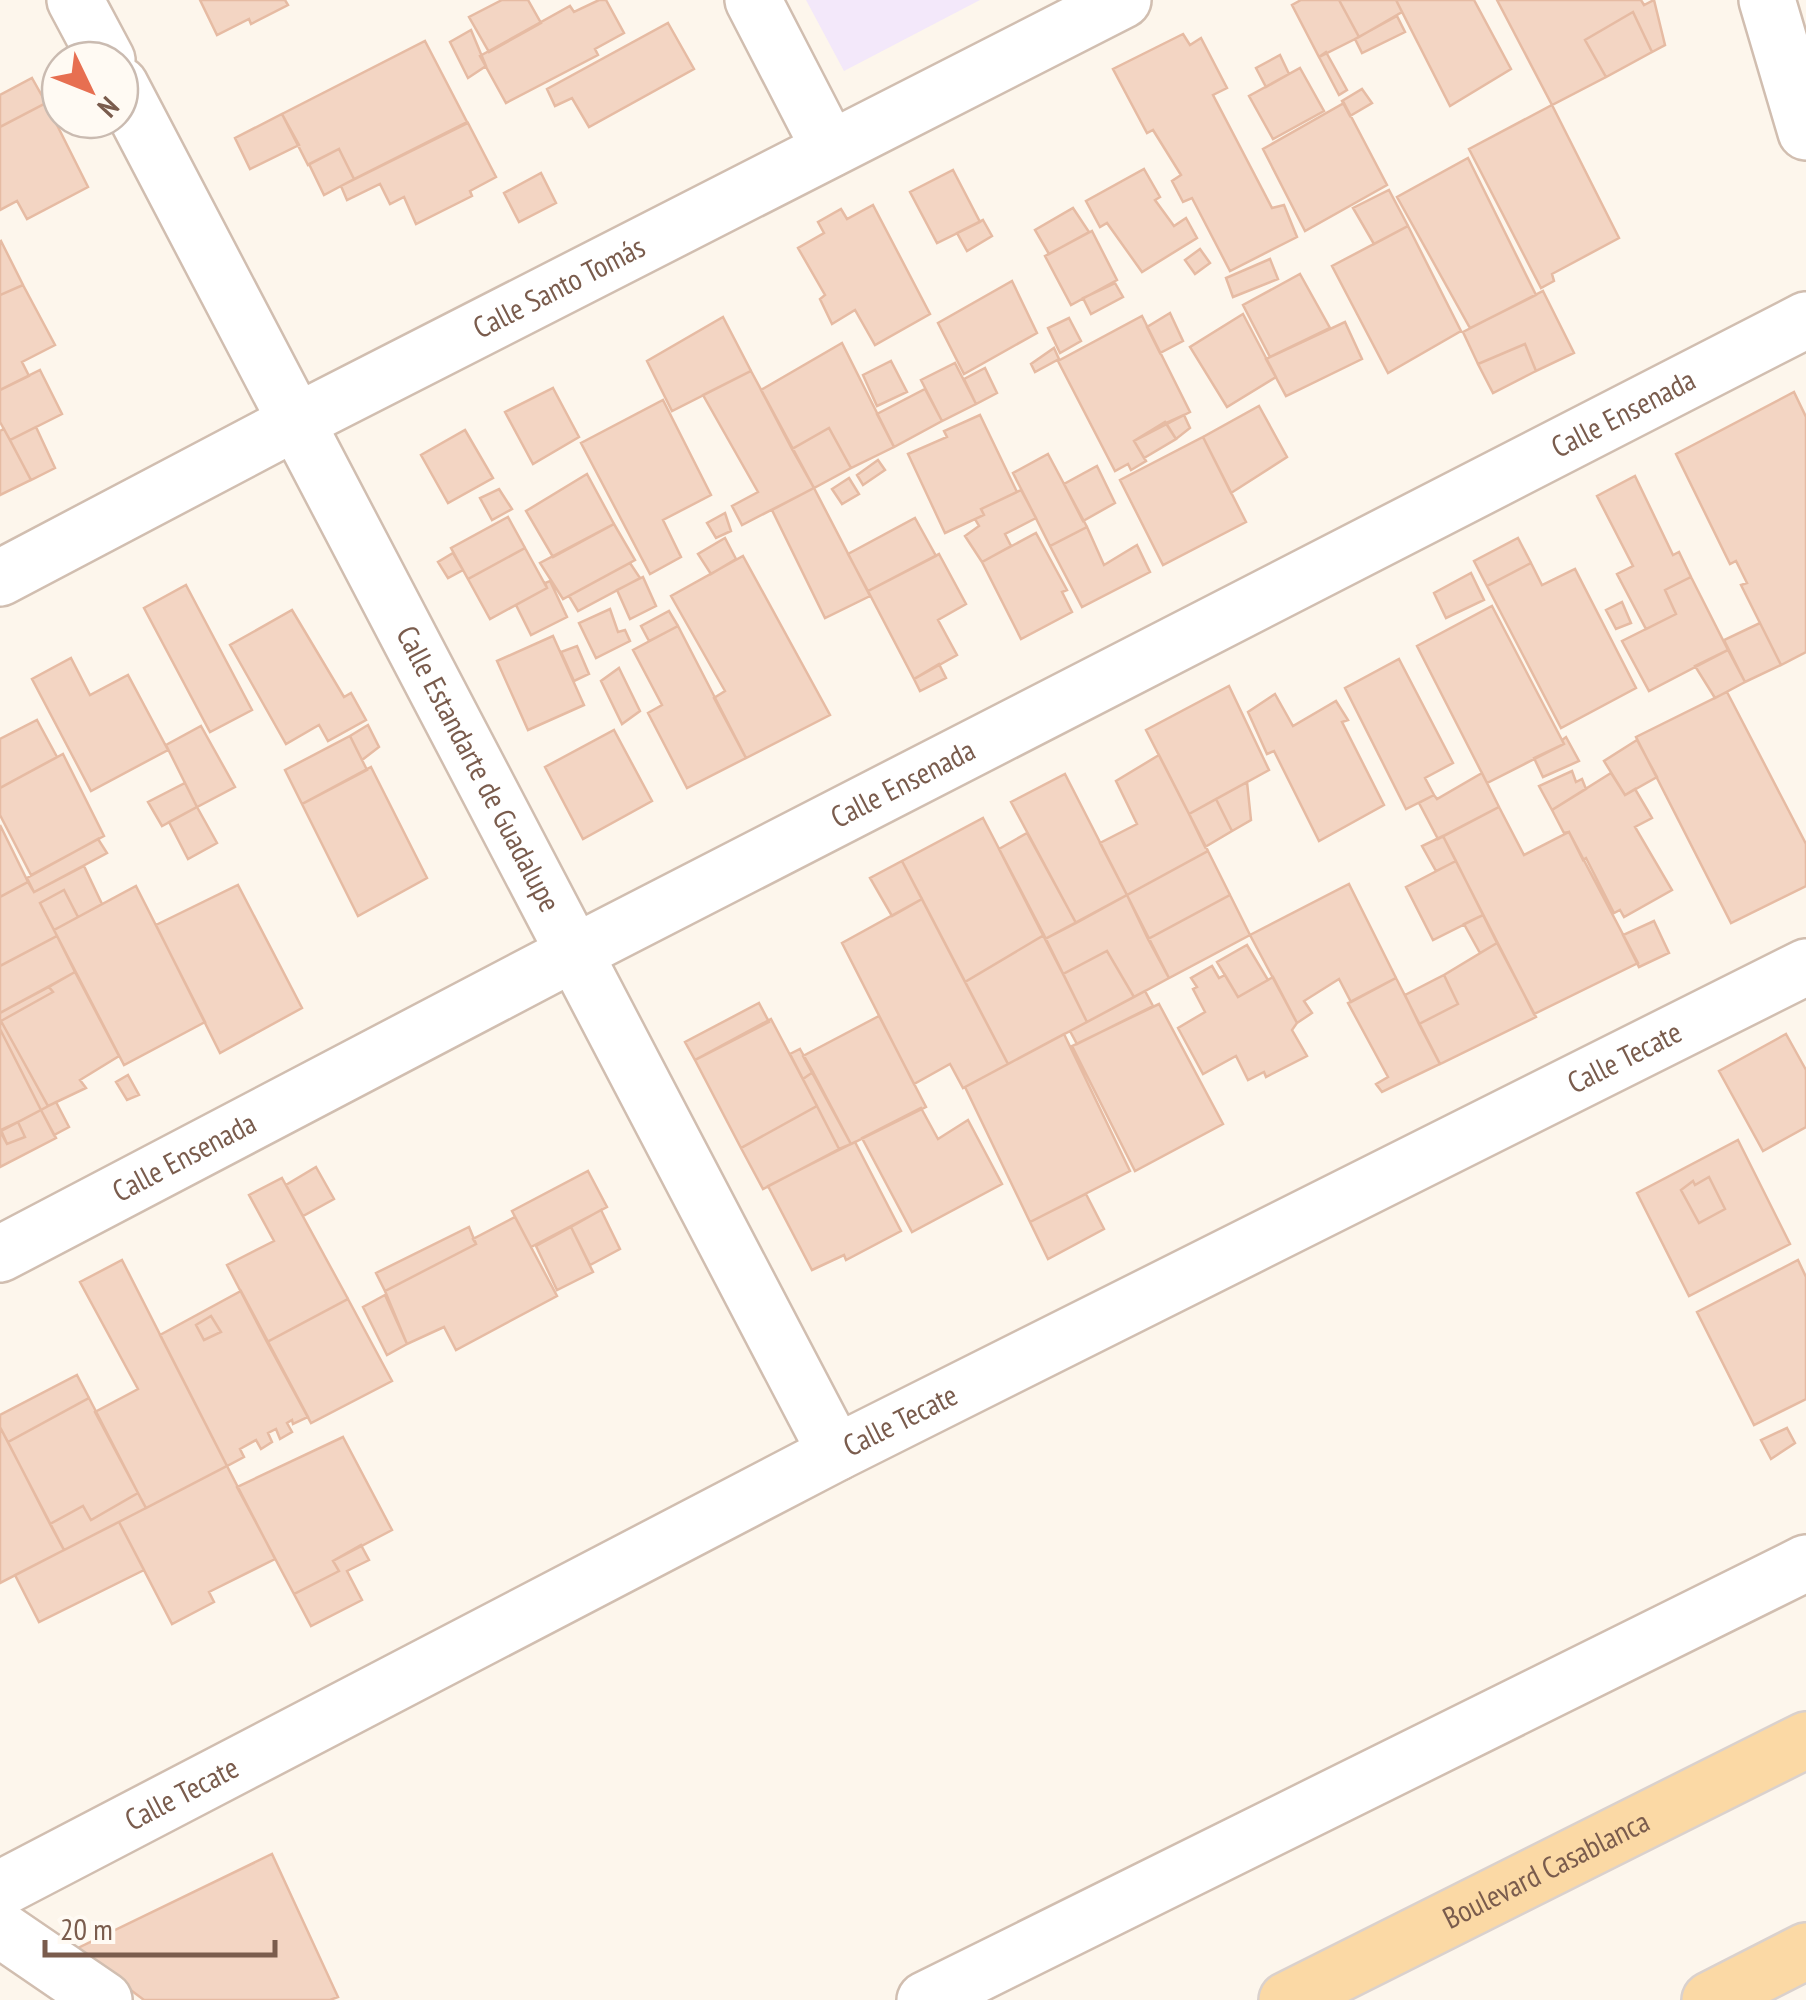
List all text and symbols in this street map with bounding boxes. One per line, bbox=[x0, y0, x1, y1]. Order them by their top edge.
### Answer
north arrow bbox=[40, 40, 140, 140]
text: N bbox=[90, 89, 127, 126]
street label: Calle Santo Tomás bbox=[466, 226, 651, 346]
street label: Calle Ensenada bbox=[1544, 359, 1701, 466]
street label: Calle Estandarte de Guadalupe bbox=[388, 619, 570, 918]
street label: Calle Ensenada bbox=[824, 729, 981, 836]
street label: Calle Tecate bbox=[1560, 1012, 1688, 1101]
street label: Calle Ensenada bbox=[105, 1102, 262, 1210]
street label: Calle Tecate bbox=[836, 1374, 964, 1464]
street label: Calle Tecate bbox=[118, 1747, 245, 1839]
street label: Boulevard Casablanca bbox=[1436, 1801, 1655, 1937]
scale bar bbox=[45, 1895, 275, 1957]
text: 20 m bbox=[60, 1909, 113, 1948]

